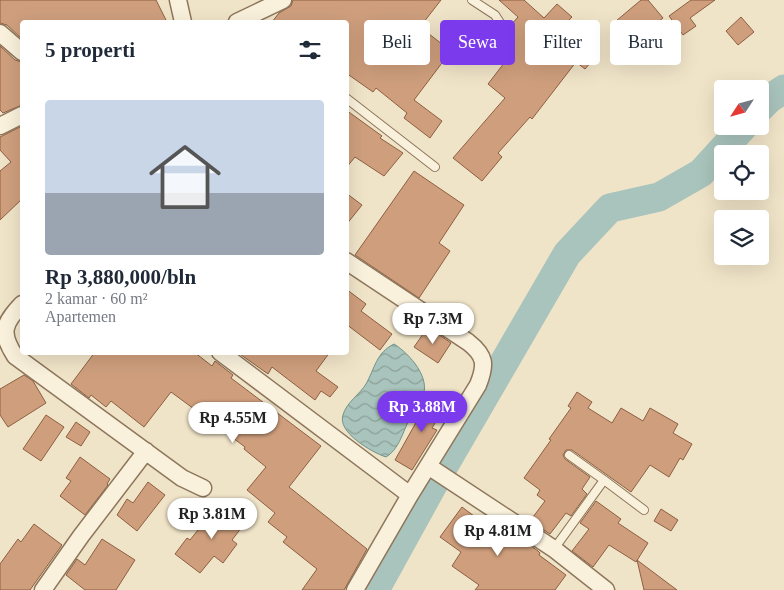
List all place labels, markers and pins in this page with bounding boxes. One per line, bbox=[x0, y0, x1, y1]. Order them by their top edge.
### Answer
pin: Rp 7.3M bbox=[387, 302, 479, 345]
pin: Rp 3.88M bbox=[370, 390, 474, 433]
pin: Rp 4.55M bbox=[181, 402, 285, 444]
pin: Rp 3.81M bbox=[160, 498, 264, 540]
pin: Rp 4.81M bbox=[446, 514, 550, 557]

